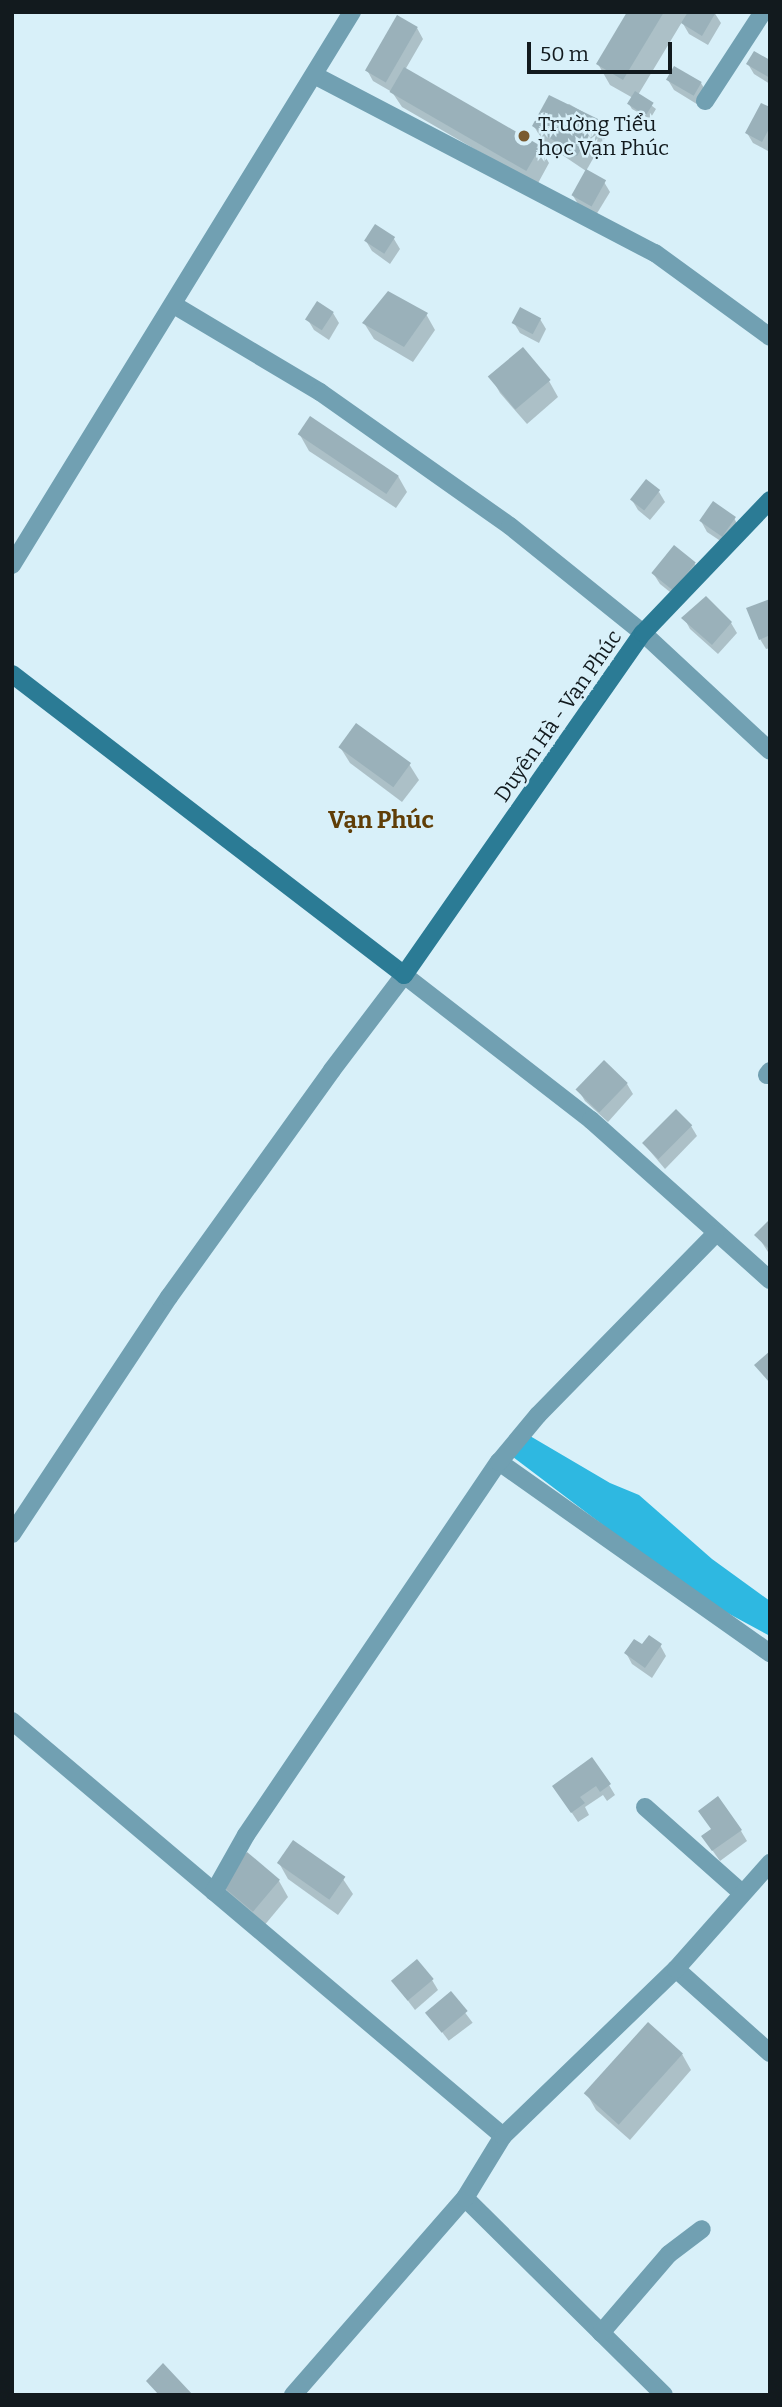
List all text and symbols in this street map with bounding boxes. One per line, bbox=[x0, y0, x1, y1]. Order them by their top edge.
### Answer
scale bar bbox=[530, 28, 675, 72]
text: 50 m bbox=[540, 41, 589, 67]
place label: Trường Tiểu học Vạn Phúc bbox=[538, 111, 669, 161]
marker: Trường Tiểu học Vạn Phúc bbox=[516, 128, 532, 144]
street label: Duyên Hà - Vạn Phúc bbox=[489, 625, 627, 807]
district label: Vạn Phúc bbox=[328, 807, 434, 835]

